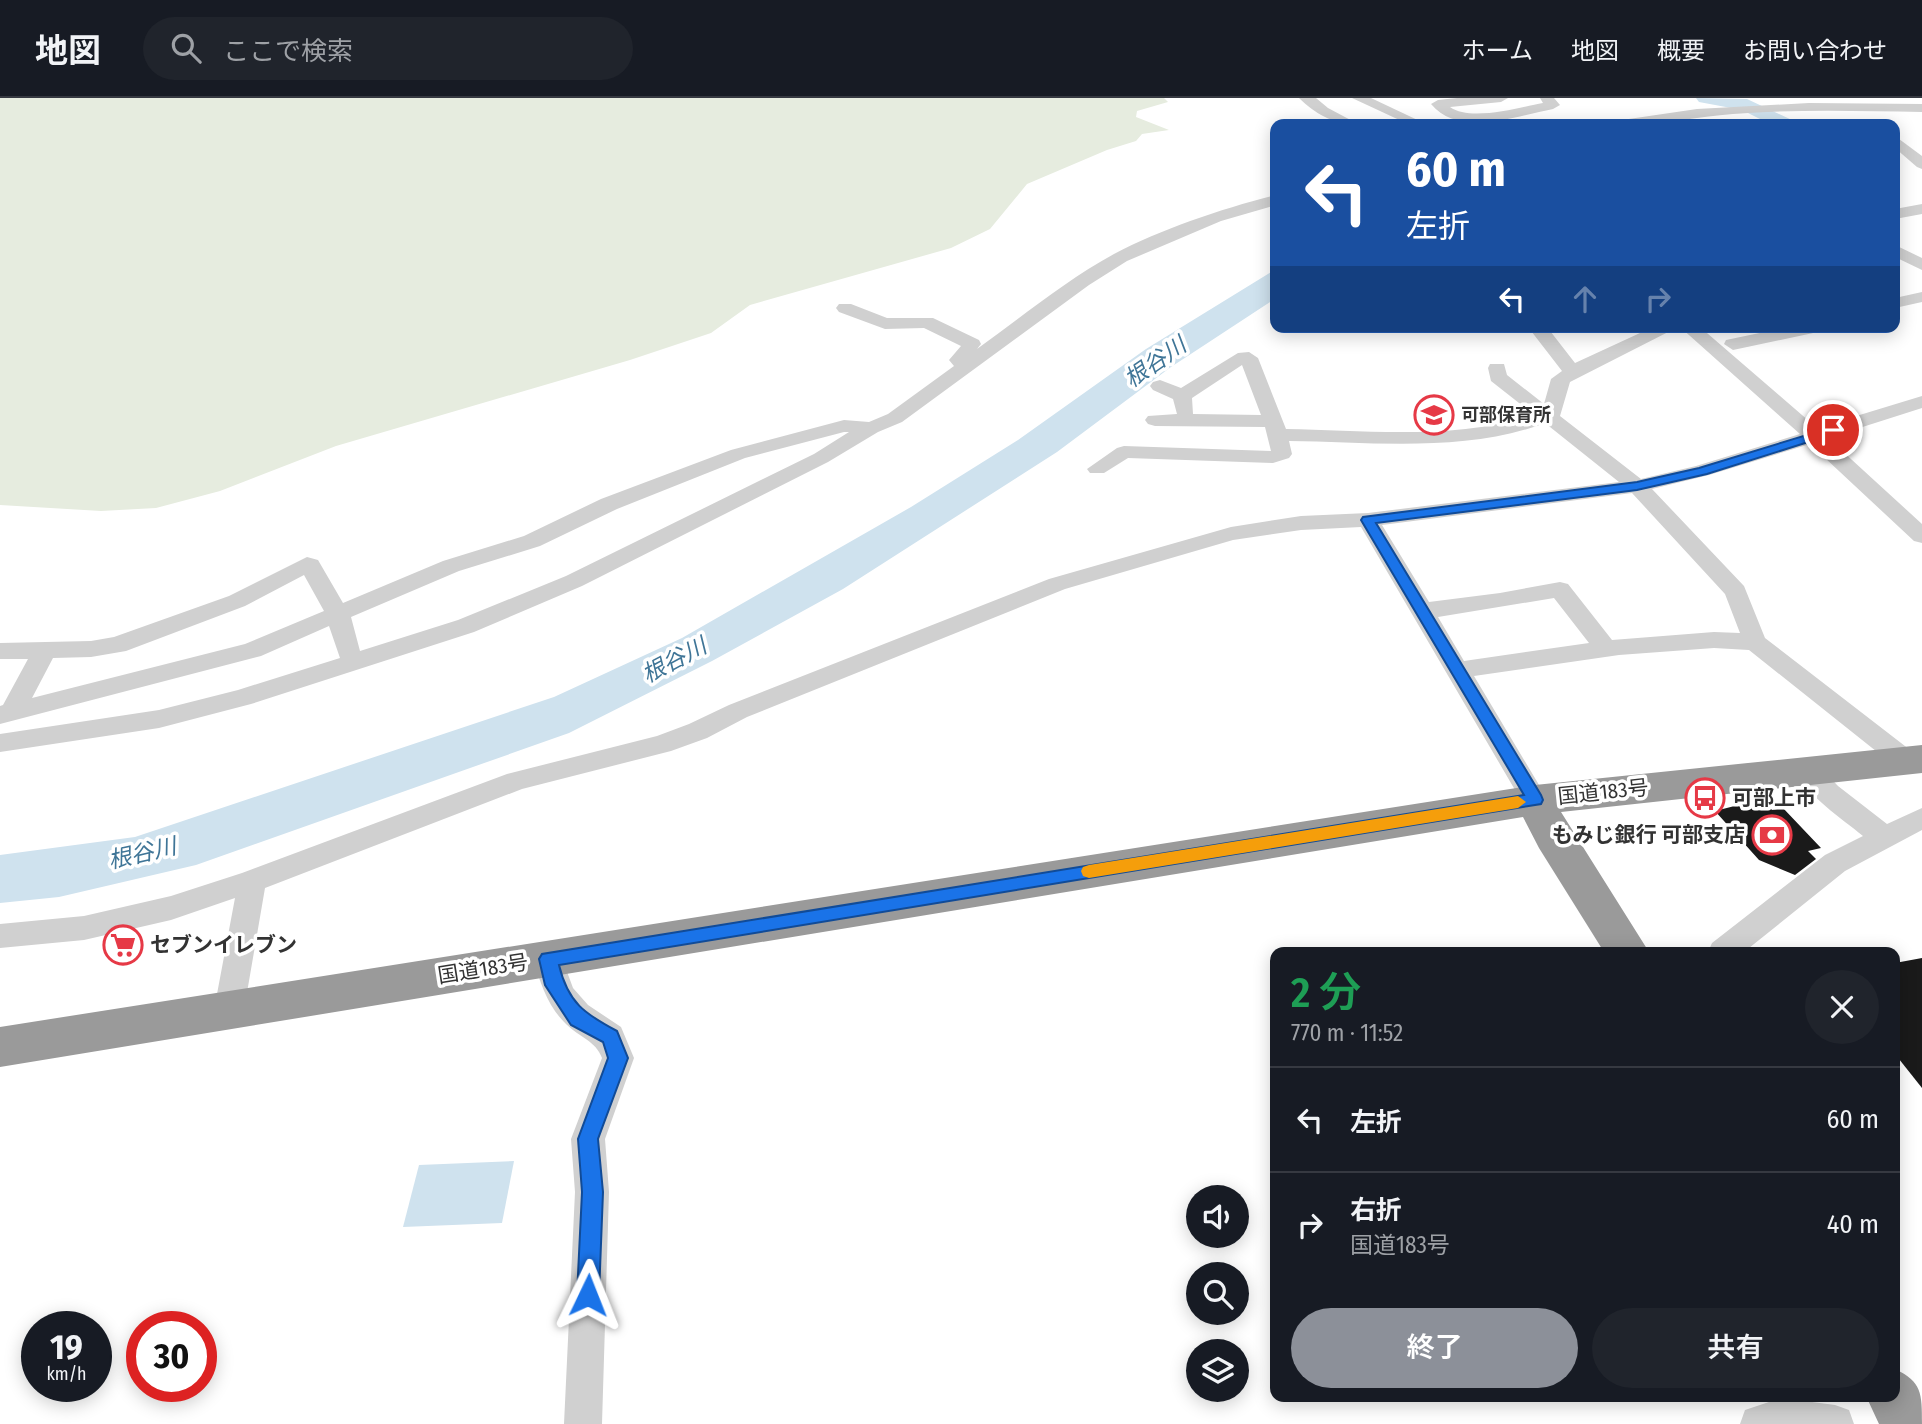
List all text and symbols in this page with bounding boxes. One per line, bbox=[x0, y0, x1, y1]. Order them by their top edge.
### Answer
search box bbox=[143, 17, 633, 80]
icon: search bbox=[167, 29, 205, 67]
text: 地図 bbox=[35, 31, 101, 71]
text: ここで検索 bbox=[223, 36, 353, 67]
text: ホーム bbox=[1462, 37, 1533, 65]
text: 地図 bbox=[1571, 37, 1619, 65]
text: 概要 bbox=[1657, 37, 1705, 65]
text: お問い合わせ bbox=[1743, 37, 1887, 65]
text: 60 m bbox=[1406, 140, 1506, 199]
icon: left bbox=[1291, 147, 1382, 238]
text: 左折 bbox=[1406, 207, 1470, 245]
icon: left bbox=[1493, 280, 1531, 318]
icon: ahead bbox=[1566, 280, 1604, 318]
icon: right bbox=[1639, 280, 1677, 318]
water label: 根谷川 bbox=[1119, 329, 1194, 393]
school or university icon: 可部保育所 bbox=[1413, 394, 1455, 436]
pin bbox=[1803, 400, 1863, 460]
place label: 可部保育所 bbox=[1461, 404, 1551, 426]
icon: arrive bbox=[1814, 411, 1852, 449]
water label: 根谷川 bbox=[637, 630, 714, 689]
street label: 国道183号 bbox=[1556, 774, 1650, 810]
bus stop icon: 可部上市 bbox=[1684, 777, 1726, 819]
place label: 可部上市 bbox=[1732, 785, 1816, 811]
bank icon: もみじ銀行 可部支店 bbox=[1751, 814, 1793, 856]
place label: もみじ銀行 可部支店 bbox=[1552, 822, 1745, 848]
water label: 根谷川 bbox=[105, 831, 182, 874]
supermarket icon: セブンイレブン bbox=[102, 924, 144, 966]
place label: セブンイレブン bbox=[150, 932, 297, 958]
street label: 国道183号 bbox=[436, 949, 530, 989]
text: 2 分 bbox=[1291, 968, 1361, 1018]
button: close bbox=[1805, 970, 1879, 1044]
text: 770 m · 11:52 bbox=[1291, 1019, 1403, 1047]
icon: left bbox=[1291, 1101, 1329, 1139]
text: 60 m bbox=[1826, 1104, 1879, 1135]
text: 左折 bbox=[1350, 1107, 1402, 1138]
map controls bbox=[1186, 1185, 1249, 1402]
button: sound bbox=[1186, 1185, 1249, 1248]
text: 右折 bbox=[1350, 1195, 1402, 1226]
icon: right bbox=[1291, 1206, 1329, 1244]
text: 40 m bbox=[1827, 1209, 1879, 1240]
text: 国道183号 bbox=[1350, 1231, 1450, 1259]
position arrow bbox=[551, 1258, 625, 1332]
button: search bbox=[1186, 1262, 1249, 1325]
button: 終了 bbox=[1291, 1308, 1578, 1388]
button: 共有 bbox=[1592, 1308, 1879, 1388]
speed limit sign: 30 bbox=[126, 1311, 217, 1402]
text: 19 bbox=[50, 1326, 83, 1368]
button: layers bbox=[1186, 1339, 1249, 1402]
text: km/h bbox=[46, 1363, 87, 1385]

